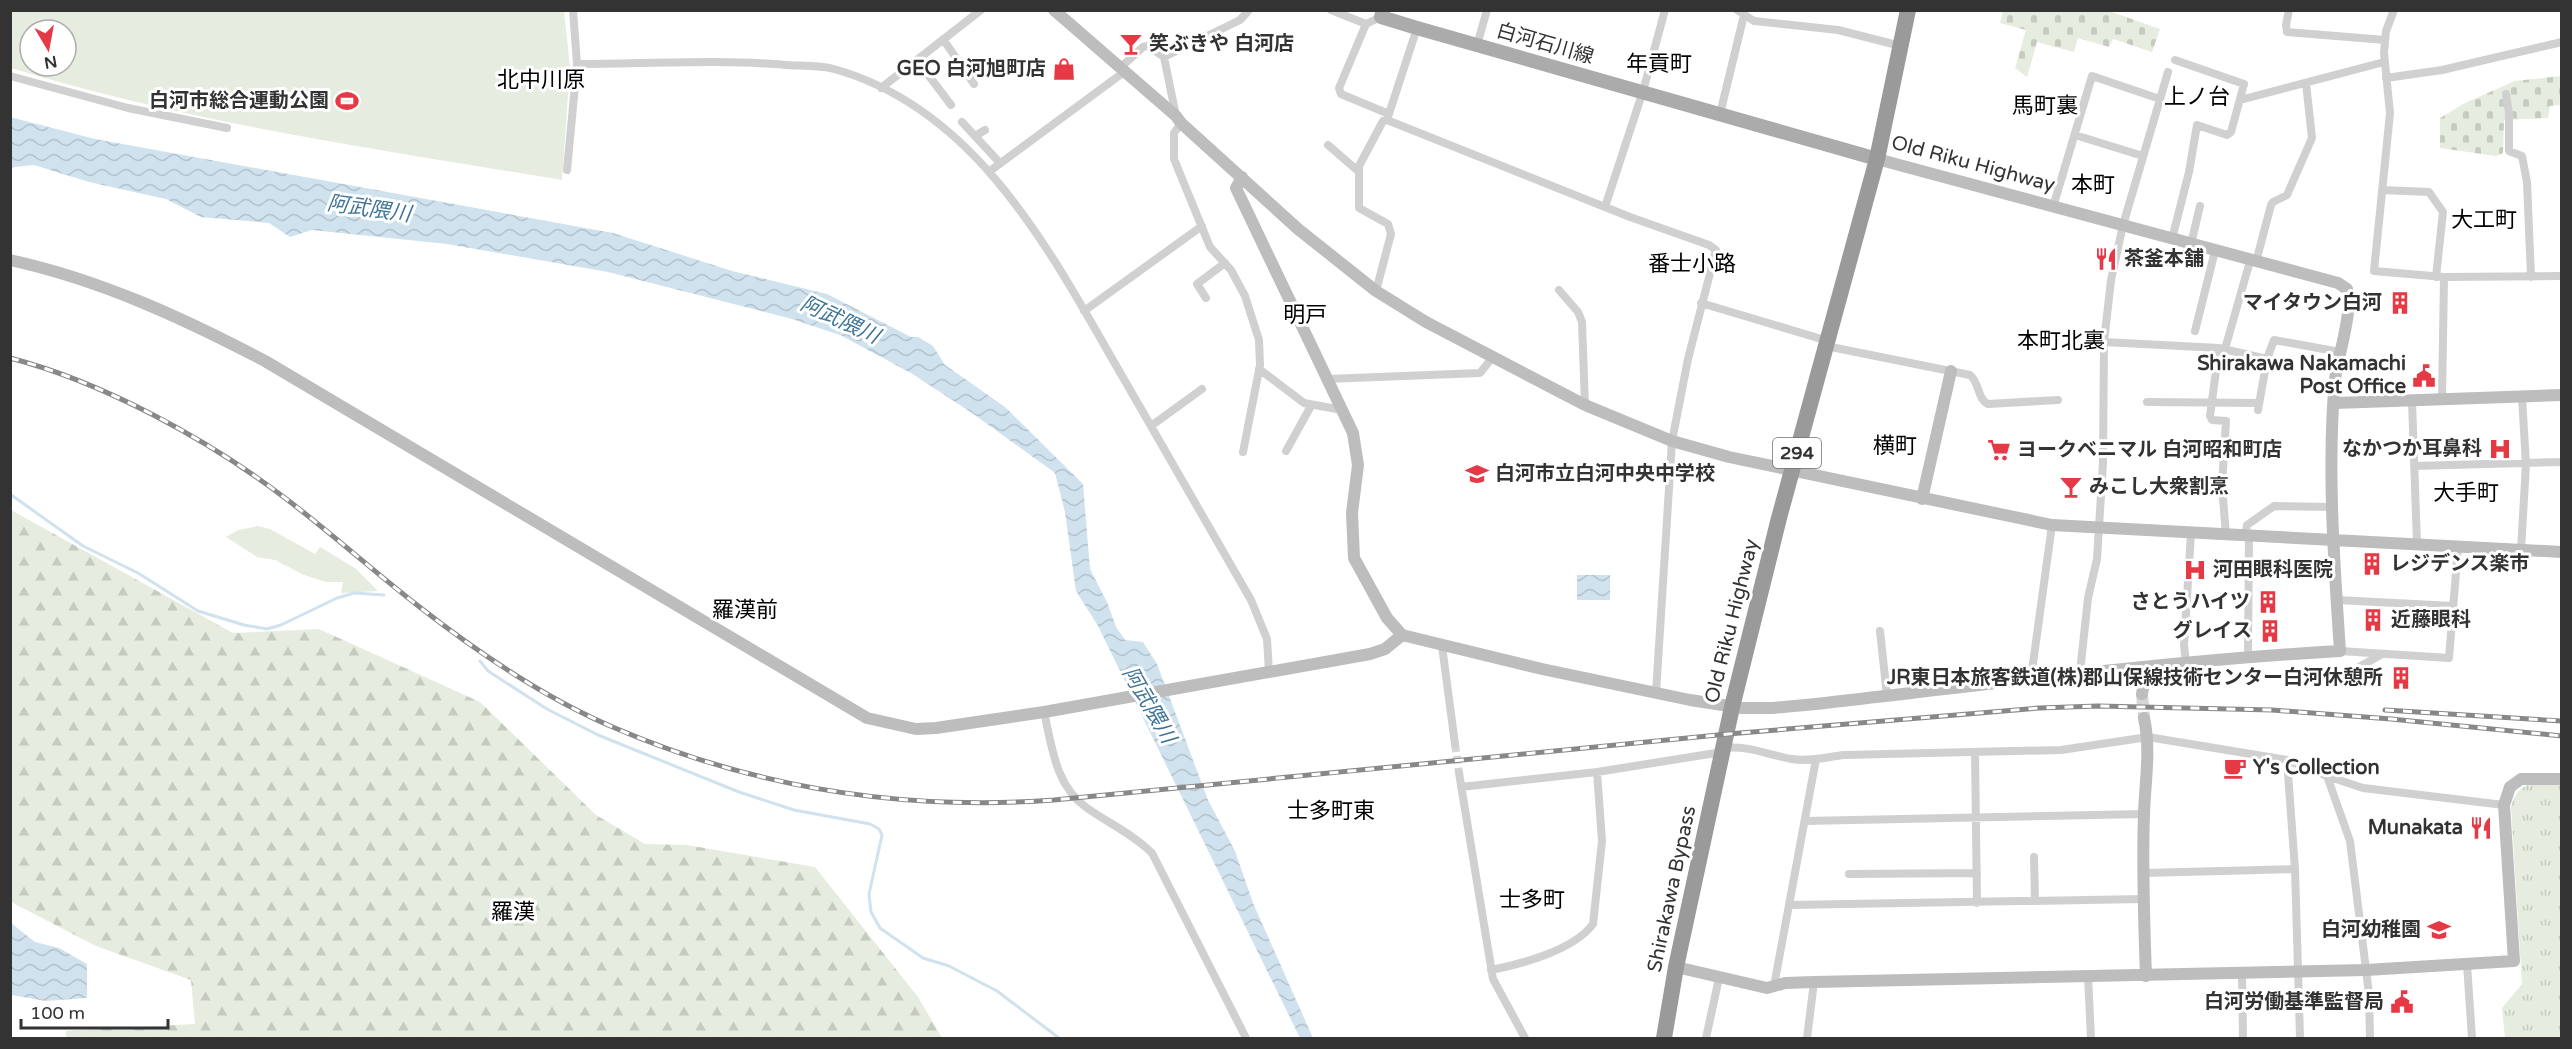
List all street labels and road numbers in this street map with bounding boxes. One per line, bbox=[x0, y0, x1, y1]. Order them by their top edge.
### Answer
street label: 白河石川線 bbox=[1494, 19, 1596, 69]
street label: Old Riku Highway bbox=[1889, 131, 2058, 197]
road number: 294 bbox=[1773, 438, 1821, 468]
street label: Old Riku Highway bbox=[1700, 536, 1764, 706]
street label: Shirakawa Bypass bbox=[1643, 804, 1701, 974]

